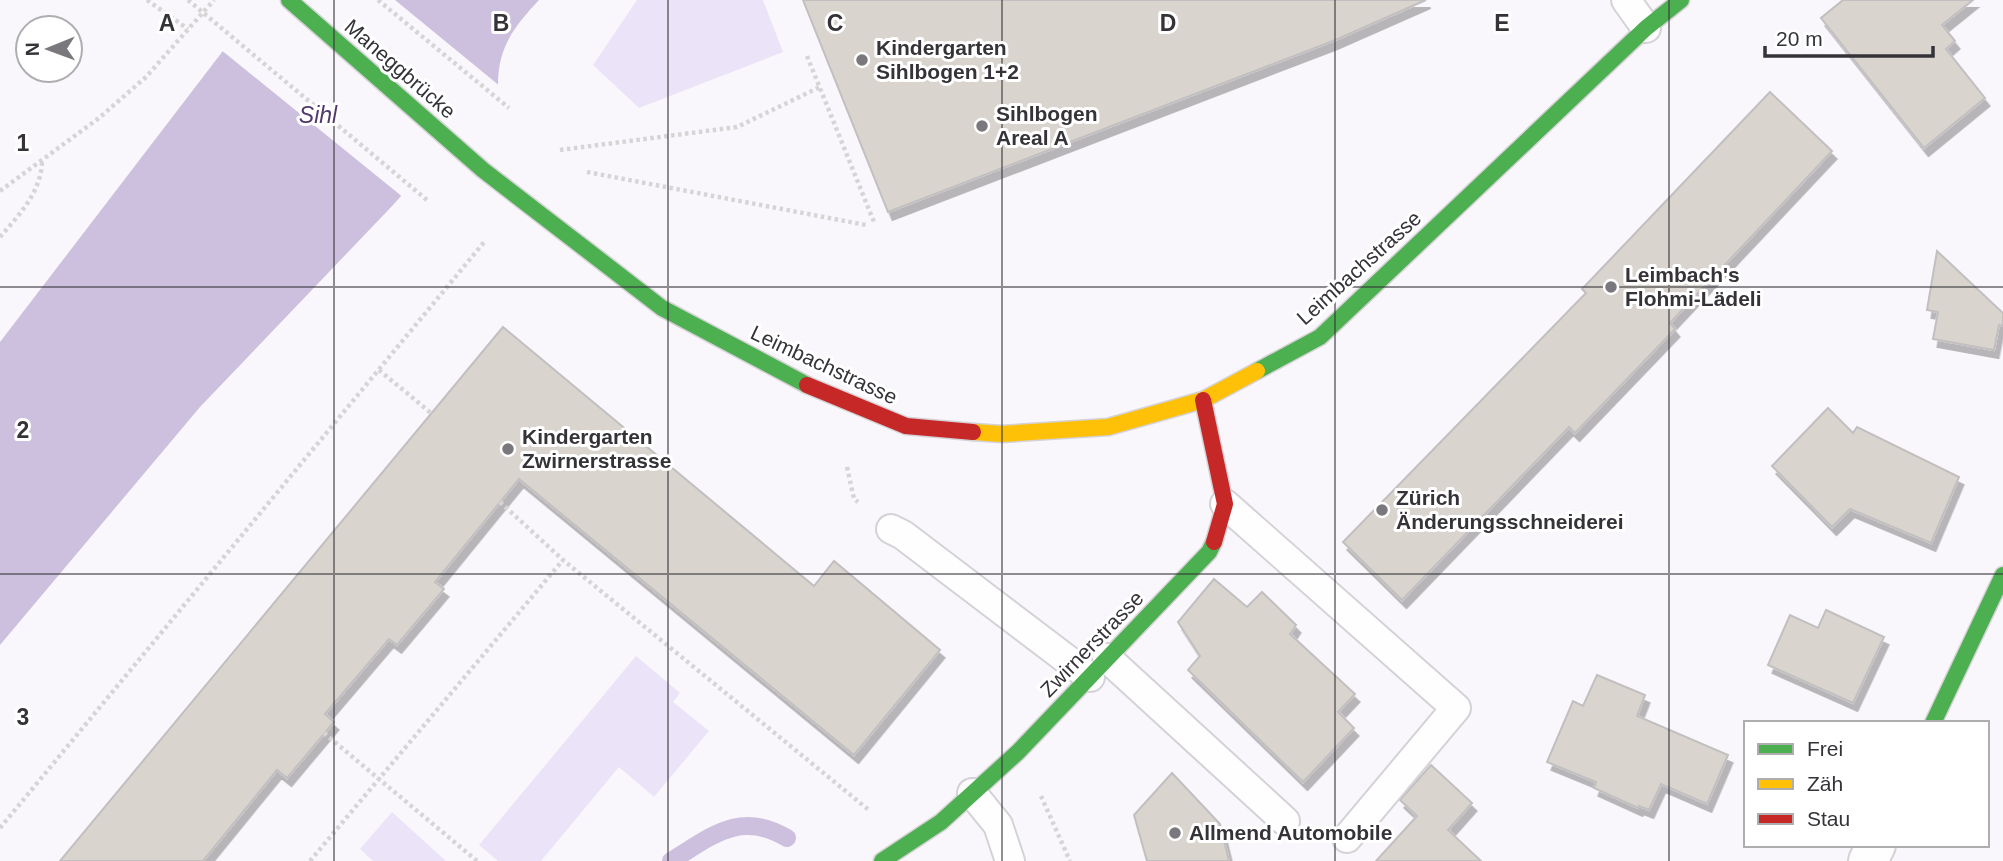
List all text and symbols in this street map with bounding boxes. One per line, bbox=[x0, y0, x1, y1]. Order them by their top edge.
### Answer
text: A bbox=[159, 10, 175, 36]
text: B bbox=[493, 10, 509, 36]
text: C bbox=[827, 10, 843, 36]
text: D bbox=[1160, 10, 1176, 36]
text: E bbox=[1494, 10, 1510, 36]
north arrow bbox=[14, 14, 84, 84]
street label: Maneggbrücke bbox=[340, 14, 460, 123]
scale bar bbox=[1765, 14, 1933, 58]
text: 20 m bbox=[1776, 27, 1823, 50]
place label: Kindergarten Sihlbogen 1+2 bbox=[876, 36, 1019, 83]
text: N bbox=[22, 42, 43, 56]
marker: Kindergarten Sihlbogen 1+2 bbox=[854, 52, 870, 68]
water label: Sihl bbox=[299, 102, 338, 128]
place label: Sihlbogen Areal A bbox=[996, 102, 1098, 149]
marker: Sihlbogen Areal A bbox=[974, 118, 990, 134]
text: 1 bbox=[17, 130, 30, 156]
street label: Leimbachstrasse bbox=[1292, 206, 1425, 329]
place label: Leimbach's Flohmi-Lädeli bbox=[1625, 263, 1762, 310]
marker: Leimbach's Flohmi-Lädeli bbox=[1603, 279, 1619, 295]
street label: Leimbachstrasse bbox=[747, 321, 901, 409]
text: 2 bbox=[17, 417, 29, 443]
place label: Kindergarten Zwirnerstrasse bbox=[522, 425, 671, 472]
marker: Kindergarten Zwirnerstrasse bbox=[500, 441, 516, 457]
place label: Zürich Änderungsschneiderei bbox=[1396, 486, 1624, 533]
marker: Zürich Änderungsschneiderei bbox=[1374, 502, 1390, 518]
street label: Zwirnerstrasse bbox=[1036, 586, 1148, 701]
text: 3 bbox=[17, 704, 29, 730]
legend bbox=[1744, 721, 1989, 847]
text: Frei bbox=[1807, 737, 1843, 760]
text: Zäh bbox=[1807, 772, 1843, 795]
text: Stau bbox=[1807, 807, 1850, 830]
place label: Allmend Automobile bbox=[1189, 821, 1392, 844]
marker: Allmend Automobile bbox=[1167, 825, 1183, 841]

